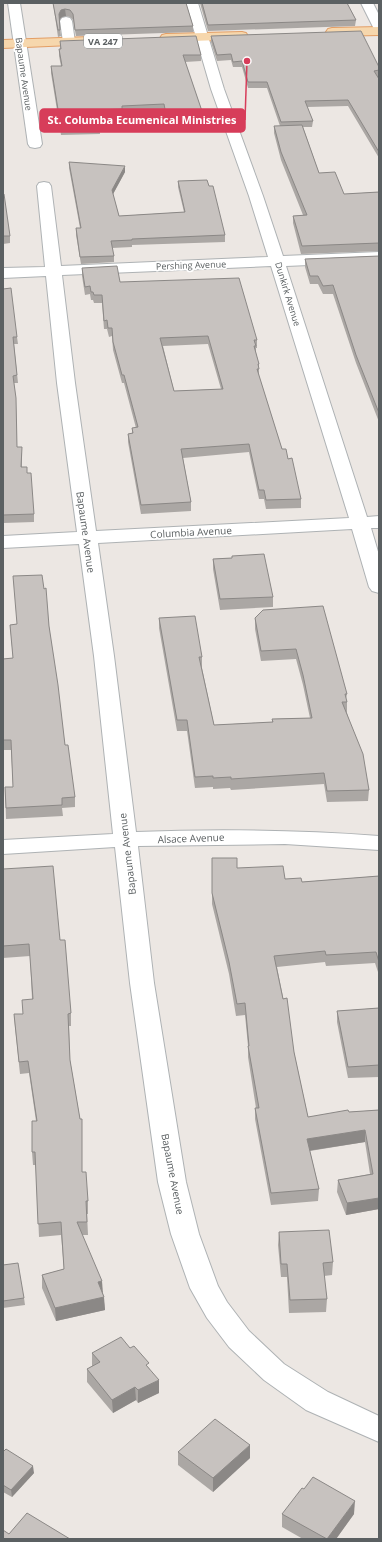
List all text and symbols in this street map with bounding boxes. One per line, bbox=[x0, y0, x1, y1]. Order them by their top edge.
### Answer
road number: VA 247 bbox=[84, 34, 122, 48]
street label: Bapaume Avenue bbox=[12, 37, 36, 111]
callout: St. Columba Ecumenical Ministries bbox=[40, 109, 245, 132]
text: St. Columba Ecumenical Ministries bbox=[48, 112, 237, 127]
street label: Pershing Avenue bbox=[156, 257, 226, 273]
street label: Dunkirk Avenue bbox=[272, 260, 304, 328]
street label: Bapaume Avenue bbox=[73, 490, 99, 574]
street label: Columbia Avenue bbox=[150, 523, 233, 541]
street label: Bapaume Avenue bbox=[115, 812, 139, 896]
street label: Alsace Avenue bbox=[157, 830, 225, 846]
street label: Bapaume Avenue bbox=[158, 1132, 188, 1216]

